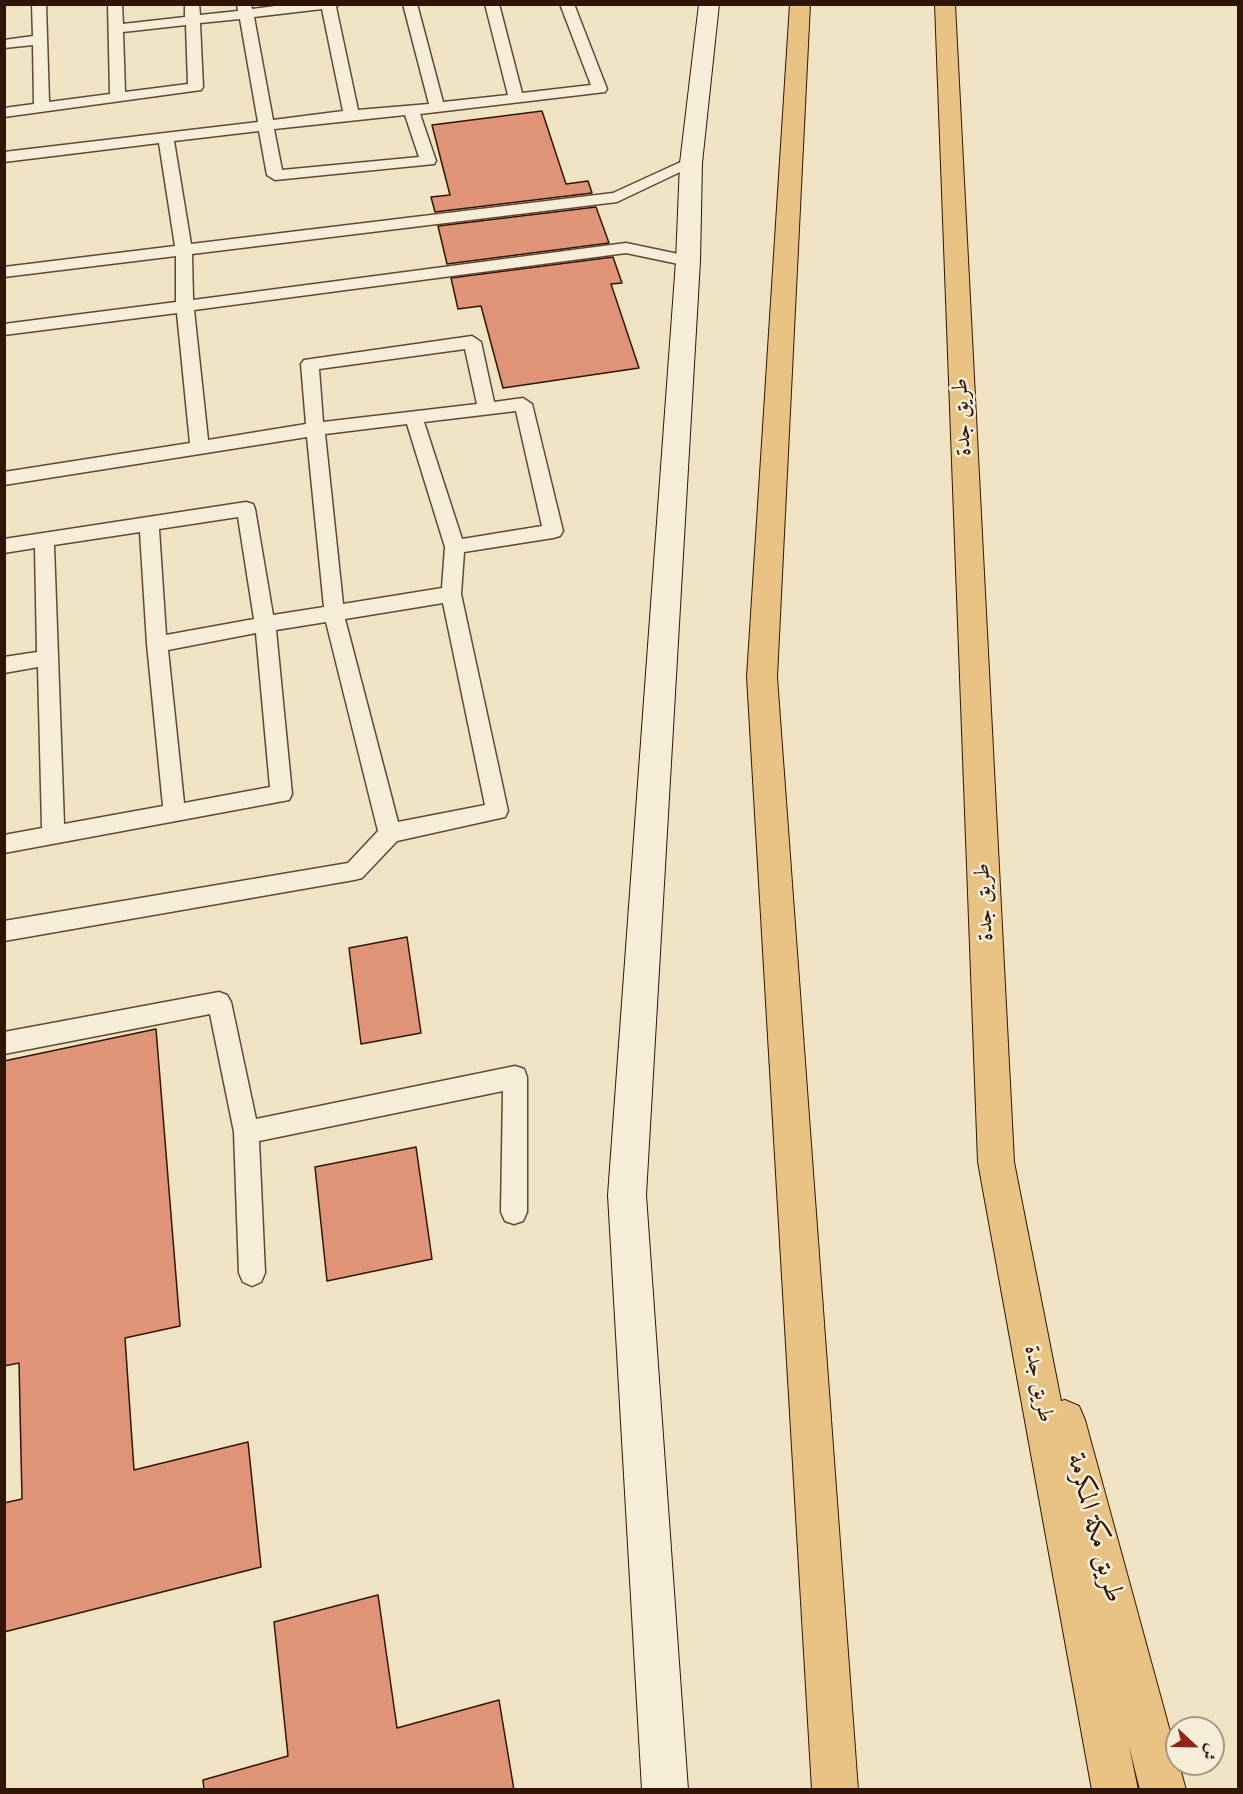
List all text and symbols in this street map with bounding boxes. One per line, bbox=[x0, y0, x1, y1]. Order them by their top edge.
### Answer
street label: طريق جدة bbox=[948, 377, 978, 457]
street label: طريق جدة bbox=[970, 862, 1000, 942]
street label: طريق جدة bbox=[1018, 1343, 1058, 1425]
street label: طريق مكة المكرمة bbox=[1058, 1450, 1130, 1606]
north arrow bbox=[1165, 1716, 1225, 1776]
text: ش bbox=[1197, 1741, 1223, 1763]

